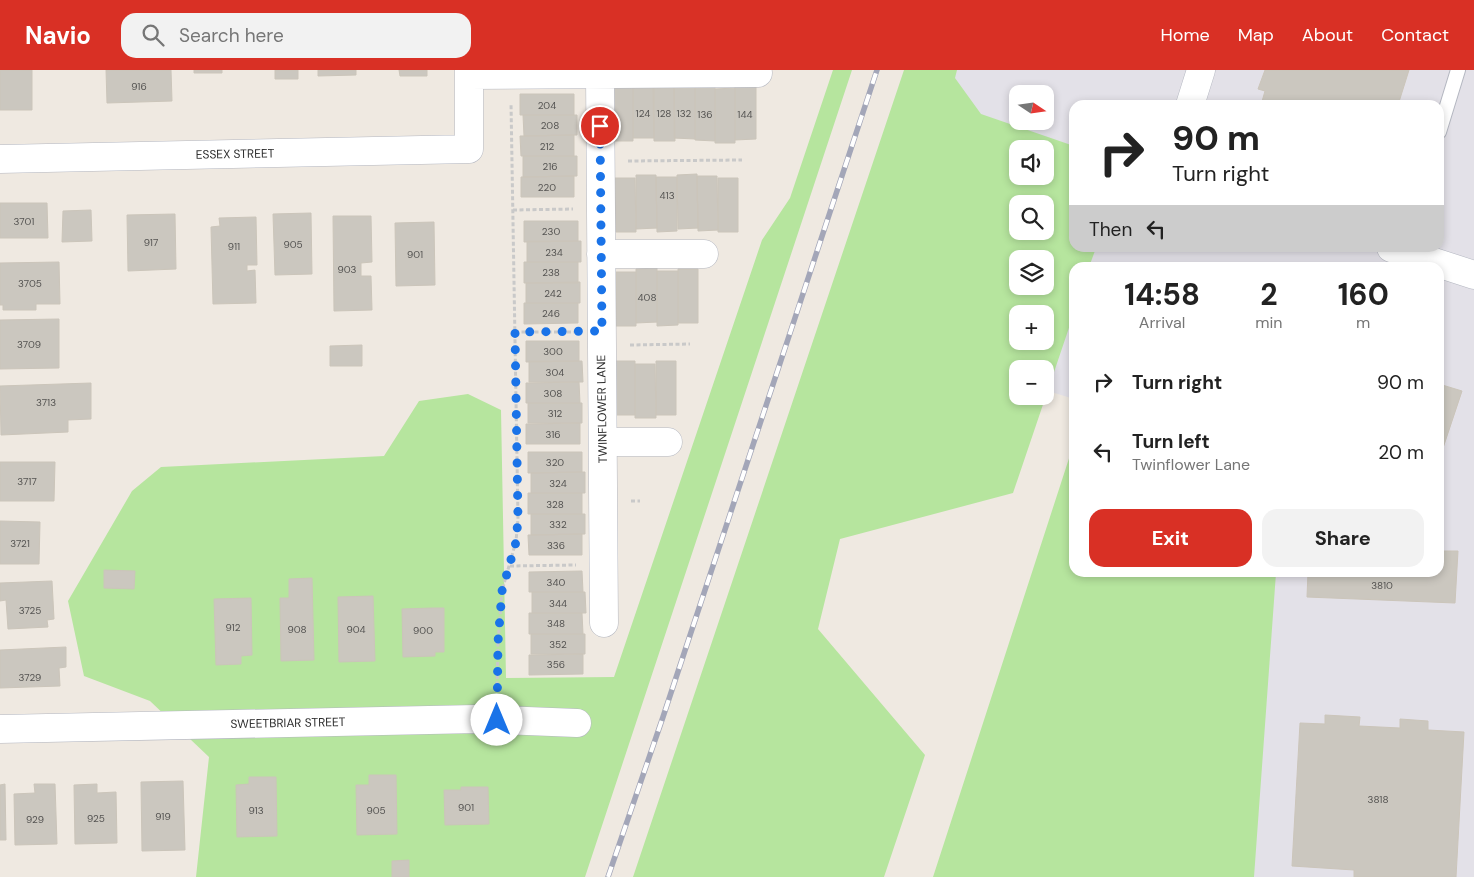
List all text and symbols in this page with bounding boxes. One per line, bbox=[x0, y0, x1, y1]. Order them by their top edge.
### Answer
search box bbox=[121, 13, 471, 58]
text: Navio bbox=[25, 20, 91, 51]
icon: search bbox=[139, 21, 167, 49]
text: Search here bbox=[179, 23, 284, 48]
text: Home bbox=[1160, 23, 1210, 47]
text: Map bbox=[1238, 23, 1274, 47]
text: About bbox=[1302, 23, 1353, 47]
text: Contact bbox=[1381, 23, 1449, 47]
house number: 916 bbox=[131, 80, 147, 93]
north arrow bbox=[1009, 85, 1054, 130]
map controls bbox=[1009, 85, 1054, 405]
house number: 204 bbox=[538, 99, 556, 112]
pin bbox=[579, 105, 621, 147]
house number: 124 bbox=[636, 107, 650, 120]
house number: 128 bbox=[657, 107, 671, 120]
house number: 132 bbox=[677, 107, 692, 120]
house number: 136 bbox=[697, 108, 713, 121]
house number: 144 bbox=[737, 108, 753, 121]
icon: arrive bbox=[586, 112, 614, 140]
text: 90 m bbox=[1172, 115, 1260, 161]
house number: 208 bbox=[541, 119, 559, 132]
icon: right bbox=[1089, 120, 1154, 185]
house number: 212 bbox=[540, 140, 555, 153]
button: sound bbox=[1009, 140, 1054, 185]
street label: ESSEX STREET bbox=[195, 145, 275, 163]
text: Turn right bbox=[1172, 159, 1269, 188]
house number: 216 bbox=[542, 160, 558, 173]
house number: 220 bbox=[538, 181, 556, 194]
house number: 413 bbox=[659, 189, 675, 202]
button: search bbox=[1009, 195, 1054, 240]
house number: 3701 bbox=[14, 215, 34, 228]
icon: left bbox=[1142, 215, 1170, 243]
text: Then bbox=[1089, 217, 1132, 242]
house number: 230 bbox=[542, 225, 560, 238]
house number: 917 bbox=[144, 236, 158, 249]
house number: 905 bbox=[283, 238, 303, 251]
house number: 911 bbox=[228, 240, 240, 253]
house number: 234 bbox=[545, 246, 563, 259]
house number: 901 bbox=[407, 248, 423, 261]
button: layers bbox=[1009, 250, 1054, 295]
house number: 903 bbox=[337, 263, 357, 276]
house number: 238 bbox=[542, 266, 560, 279]
text: 14:58 bbox=[1124, 275, 1200, 314]
text: 2 bbox=[1260, 275, 1277, 314]
text: 160 bbox=[1338, 275, 1389, 314]
house number: 3705 bbox=[18, 277, 42, 290]
house number: 242 bbox=[544, 287, 562, 300]
house number: 408 bbox=[638, 291, 657, 304]
button: + bbox=[1009, 305, 1054, 350]
house number: 246 bbox=[542, 307, 560, 320]
text: Arrival bbox=[1139, 312, 1185, 333]
text: min bbox=[1255, 312, 1282, 333]
text: m bbox=[1356, 312, 1370, 333]
house number: 3709 bbox=[17, 338, 41, 351]
house number: 300 bbox=[543, 345, 563, 358]
street label: TWINFLOWER LANE bbox=[593, 354, 611, 463]
button: − bbox=[1009, 360, 1054, 405]
house number: 304 bbox=[546, 366, 564, 379]
icon: right bbox=[1089, 368, 1117, 396]
text: Turn right bbox=[1132, 370, 1222, 395]
text: 90 m bbox=[1377, 370, 1424, 395]
house number: 308 bbox=[544, 387, 562, 400]
house number: 3713 bbox=[36, 396, 56, 409]
house number: 312 bbox=[548, 407, 563, 420]
house number: 316 bbox=[545, 428, 561, 441]
text: Turn left bbox=[1132, 429, 1210, 454]
icon: left bbox=[1089, 438, 1117, 466]
text: 20 m bbox=[1378, 440, 1424, 465]
text: Twinflower Lane bbox=[1132, 454, 1250, 475]
house number: 320 bbox=[546, 456, 564, 469]
house number: 3717 bbox=[17, 475, 37, 488]
house number: 324 bbox=[549, 477, 567, 490]
house number: 328 bbox=[546, 498, 564, 511]
button: Exit bbox=[1089, 509, 1252, 567]
button: Share bbox=[1262, 509, 1424, 567]
house number: 332 bbox=[549, 518, 567, 531]
house number: 3721 bbox=[10, 537, 30, 550]
house number: 336 bbox=[547, 539, 565, 552]
house number: 340 bbox=[547, 576, 566, 589]
house number: 3810 bbox=[1371, 579, 1393, 592]
house number: 344 bbox=[549, 597, 567, 610]
house number: 3725 bbox=[19, 604, 41, 617]
house number: 348 bbox=[547, 617, 565, 630]
house number: 912 bbox=[226, 621, 241, 634]
house number: 908 bbox=[287, 623, 307, 636]
house number: 904 bbox=[346, 623, 366, 636]
house number: 900 bbox=[413, 624, 433, 637]
house number: 352 bbox=[549, 638, 567, 651]
house number: 356 bbox=[547, 658, 565, 671]
house number: 3729 bbox=[19, 671, 41, 684]
position arrow bbox=[470, 693, 522, 745]
street label: SWEETBRIAR STREET bbox=[230, 714, 346, 732]
house number: 3818 bbox=[1368, 793, 1389, 806]
house number: 901 bbox=[458, 801, 474, 814]
house number: 913 bbox=[248, 804, 264, 817]
house number: 905 bbox=[366, 804, 386, 817]
house number: 919 bbox=[155, 810, 171, 823]
house number: 925 bbox=[87, 812, 105, 825]
house number: 929 bbox=[26, 813, 44, 826]

